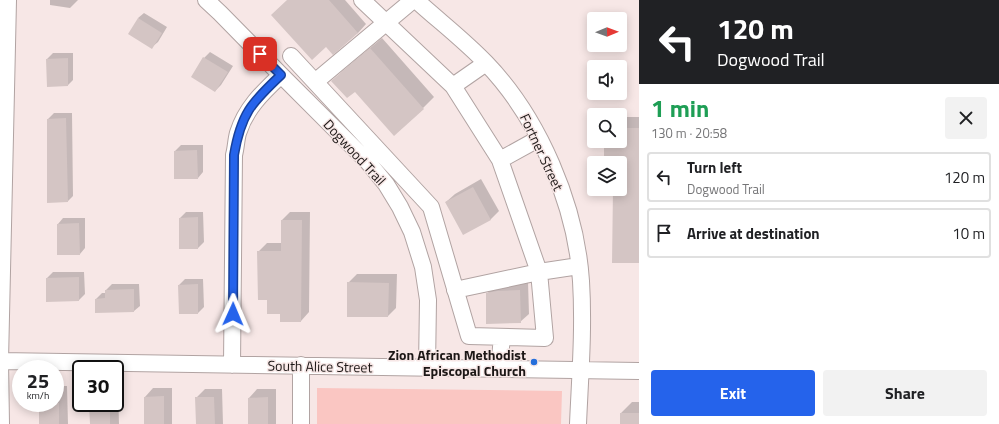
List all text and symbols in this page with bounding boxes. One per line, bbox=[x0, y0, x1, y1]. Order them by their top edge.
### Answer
text: 120 m bbox=[717, 7, 794, 50]
north arrow bbox=[587, 12, 627, 52]
map controls bbox=[587, 12, 627, 196]
icon: left bbox=[651, 16, 703, 68]
pin bbox=[243, 37, 277, 71]
icon: arrive bbox=[249, 43, 271, 65]
text: Dogwood Trail bbox=[717, 46, 825, 73]
button: sound bbox=[587, 60, 627, 100]
text: 1 min bbox=[651, 90, 709, 126]
button: close bbox=[945, 97, 987, 139]
button: search bbox=[587, 108, 627, 148]
street label: Fortner Street bbox=[515, 110, 569, 194]
street label: Dogwood Trail bbox=[319, 114, 391, 190]
text: 130 m · 20:58 bbox=[651, 123, 727, 143]
button: layers bbox=[587, 156, 627, 196]
text: Turn left bbox=[687, 156, 742, 179]
icon: left bbox=[653, 166, 675, 188]
text: 120 m bbox=[944, 166, 985, 189]
text: Dogwood Trail bbox=[687, 179, 765, 199]
icon: arrive bbox=[653, 222, 675, 244]
text: Arrive at destination bbox=[687, 222, 820, 245]
text: 10 m bbox=[952, 222, 985, 245]
position arrow bbox=[212, 293, 254, 335]
place label: Zion African Methodist Episcopal Church bbox=[388, 344, 526, 381]
street label: South Alice Street bbox=[267, 355, 373, 377]
marker: Zion African Methodist Episcopal Church bbox=[529, 357, 539, 367]
speed limit sign: 30 bbox=[72, 360, 124, 412]
text: 25 bbox=[27, 365, 49, 396]
button: Exit bbox=[651, 370, 815, 416]
button: Share bbox=[823, 370, 987, 416]
text: km/h bbox=[27, 388, 49, 403]

